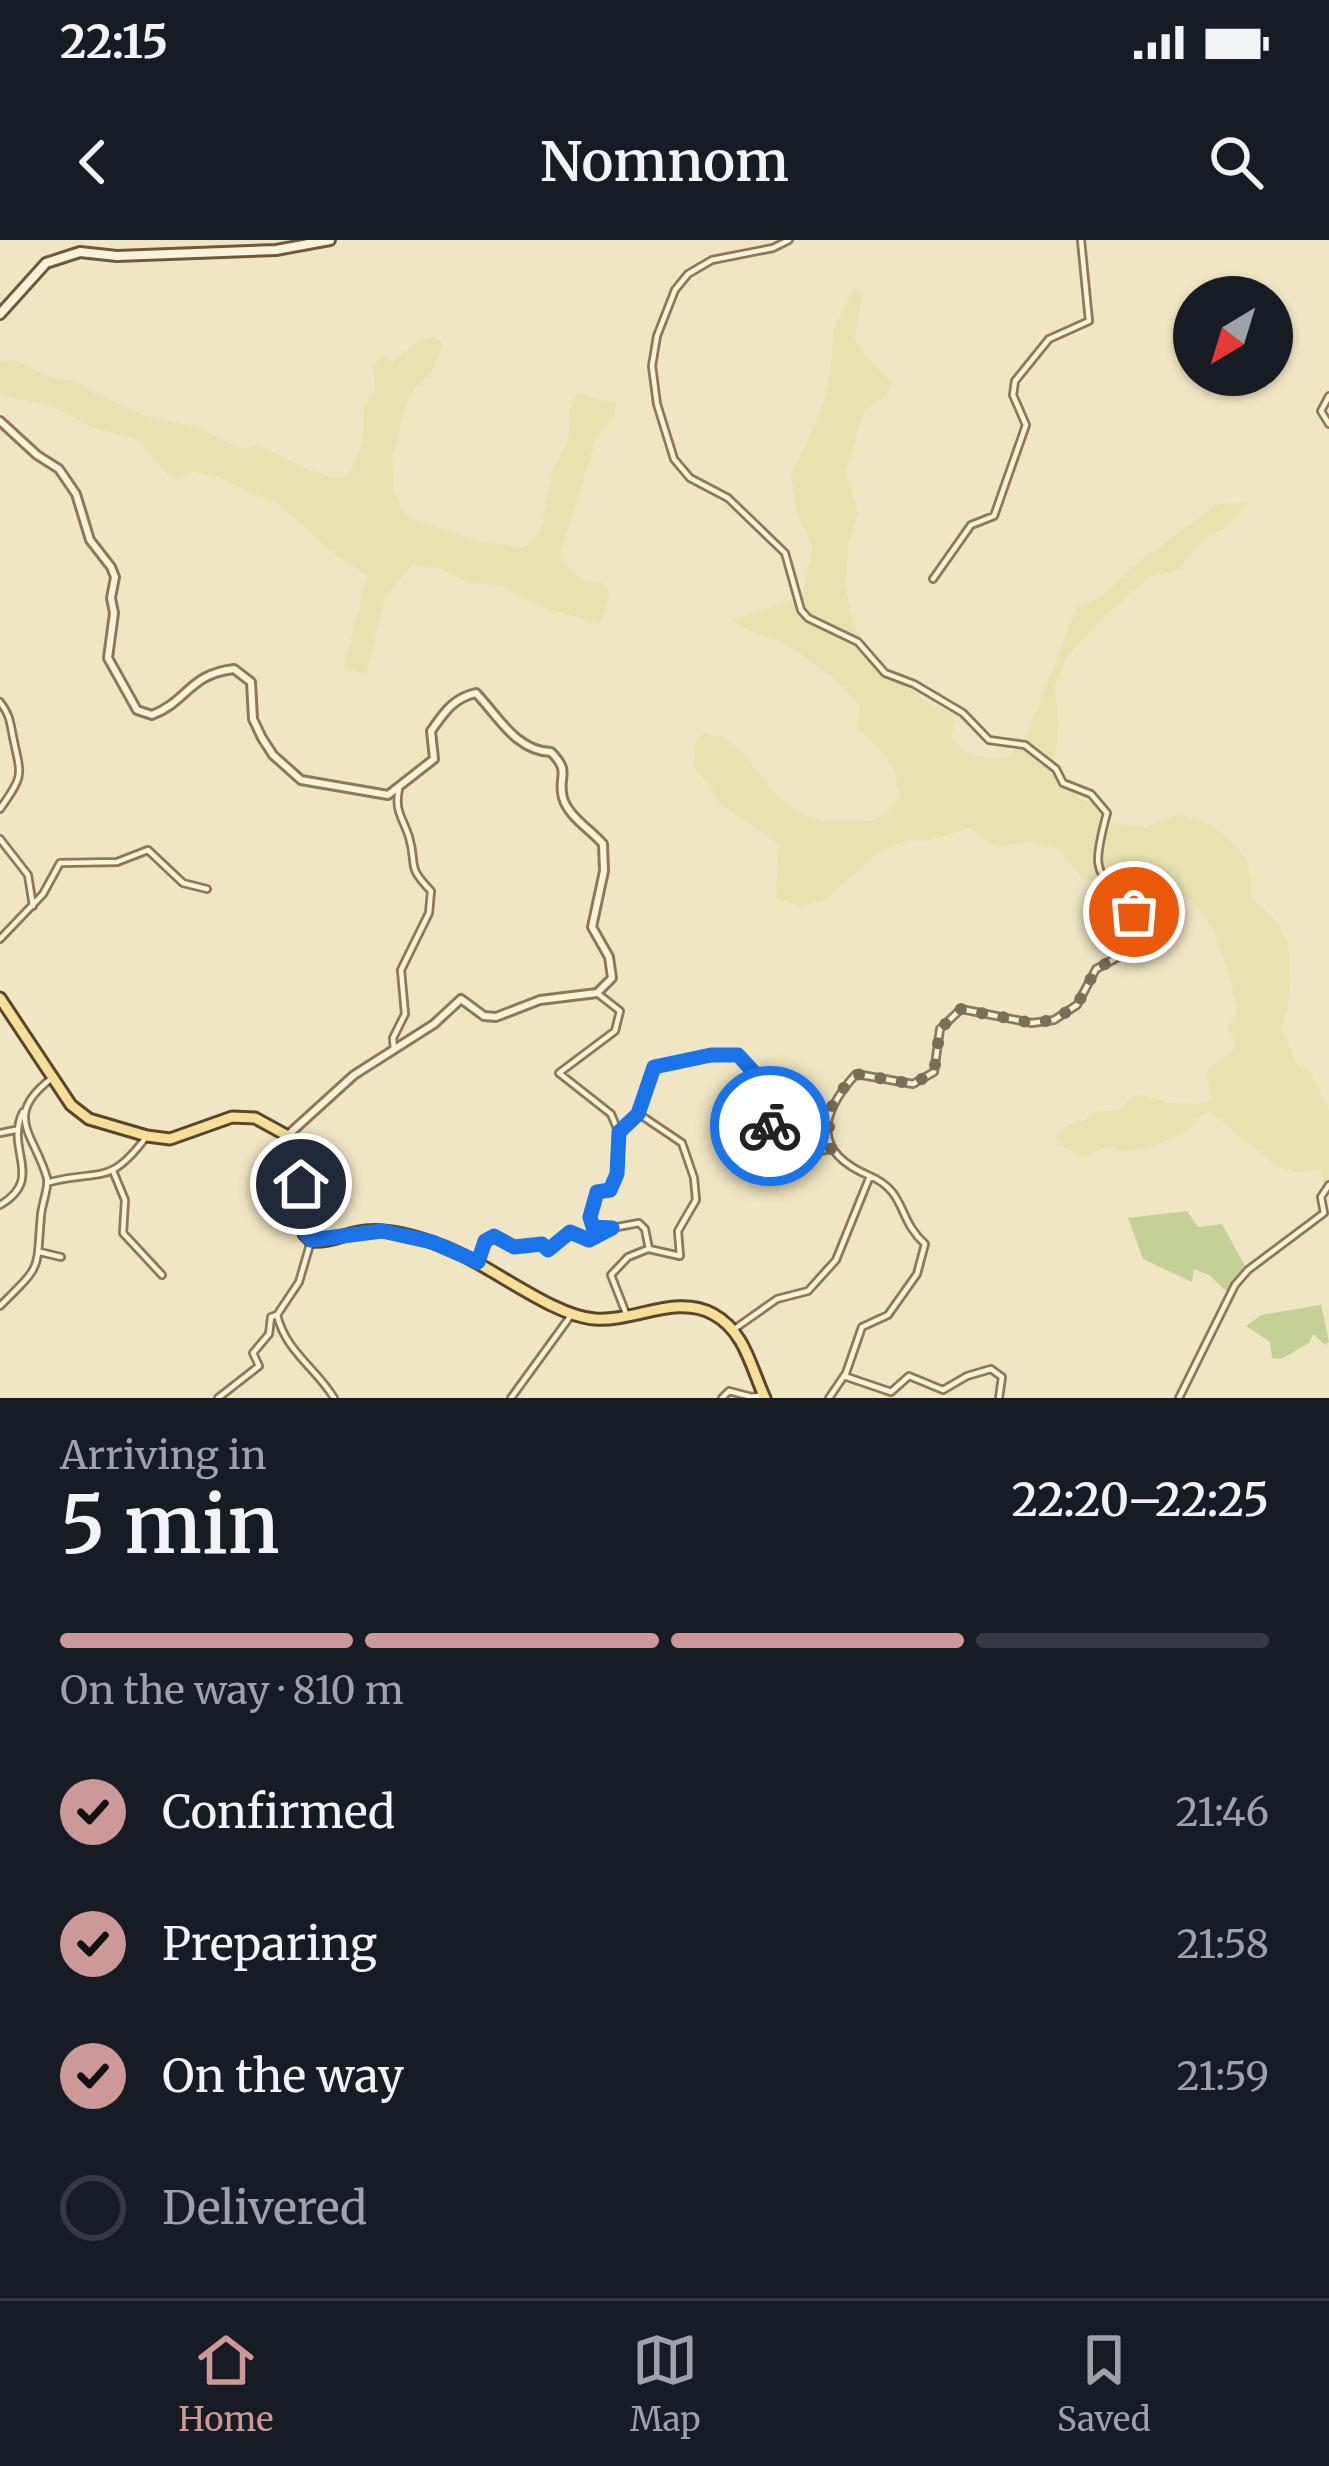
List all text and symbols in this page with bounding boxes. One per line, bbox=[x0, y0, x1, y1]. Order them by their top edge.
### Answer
text: 22:15 bbox=[60, 14, 168, 70]
text: Nomnom bbox=[540, 128, 789, 196]
icon: back bbox=[60, 129, 126, 195]
icon: search bbox=[1203, 129, 1269, 195]
north arrow bbox=[1173, 276, 1293, 396]
map controls bbox=[1173, 276, 1293, 396]
pin bbox=[1083, 861, 1185, 963]
icon: bag bbox=[1101, 879, 1167, 945]
courier bbox=[710, 1066, 830, 1186]
icon: bike bbox=[737, 1093, 803, 1159]
pin bbox=[250, 1133, 352, 1235]
icon: home bbox=[268, 1151, 334, 1217]
text: Arriving in bbox=[60, 1431, 267, 1480]
text: 22:20–22:25 bbox=[1012, 1472, 1269, 1528]
text: 5 min bbox=[60, 1476, 280, 1574]
text: On the way · 810 m bbox=[60, 1666, 404, 1715]
icon: check bbox=[60, 1779, 126, 1845]
text: Confirmed bbox=[162, 1784, 395, 1840]
text: 21:46 bbox=[1175, 1788, 1269, 1837]
icon: check bbox=[60, 1911, 126, 1977]
text: Preparing bbox=[162, 1916, 377, 1972]
text: 21:58 bbox=[1177, 1920, 1269, 1969]
icon: check bbox=[60, 2043, 126, 2109]
text: On the way bbox=[162, 2048, 404, 2104]
text: 21:59 bbox=[1177, 2052, 1269, 2101]
text: Delivered bbox=[162, 2180, 367, 2236]
tab: Home bbox=[178, 2327, 273, 2440]
tab: Map bbox=[630, 2327, 700, 2440]
tab: Saved bbox=[1057, 2327, 1151, 2440]

